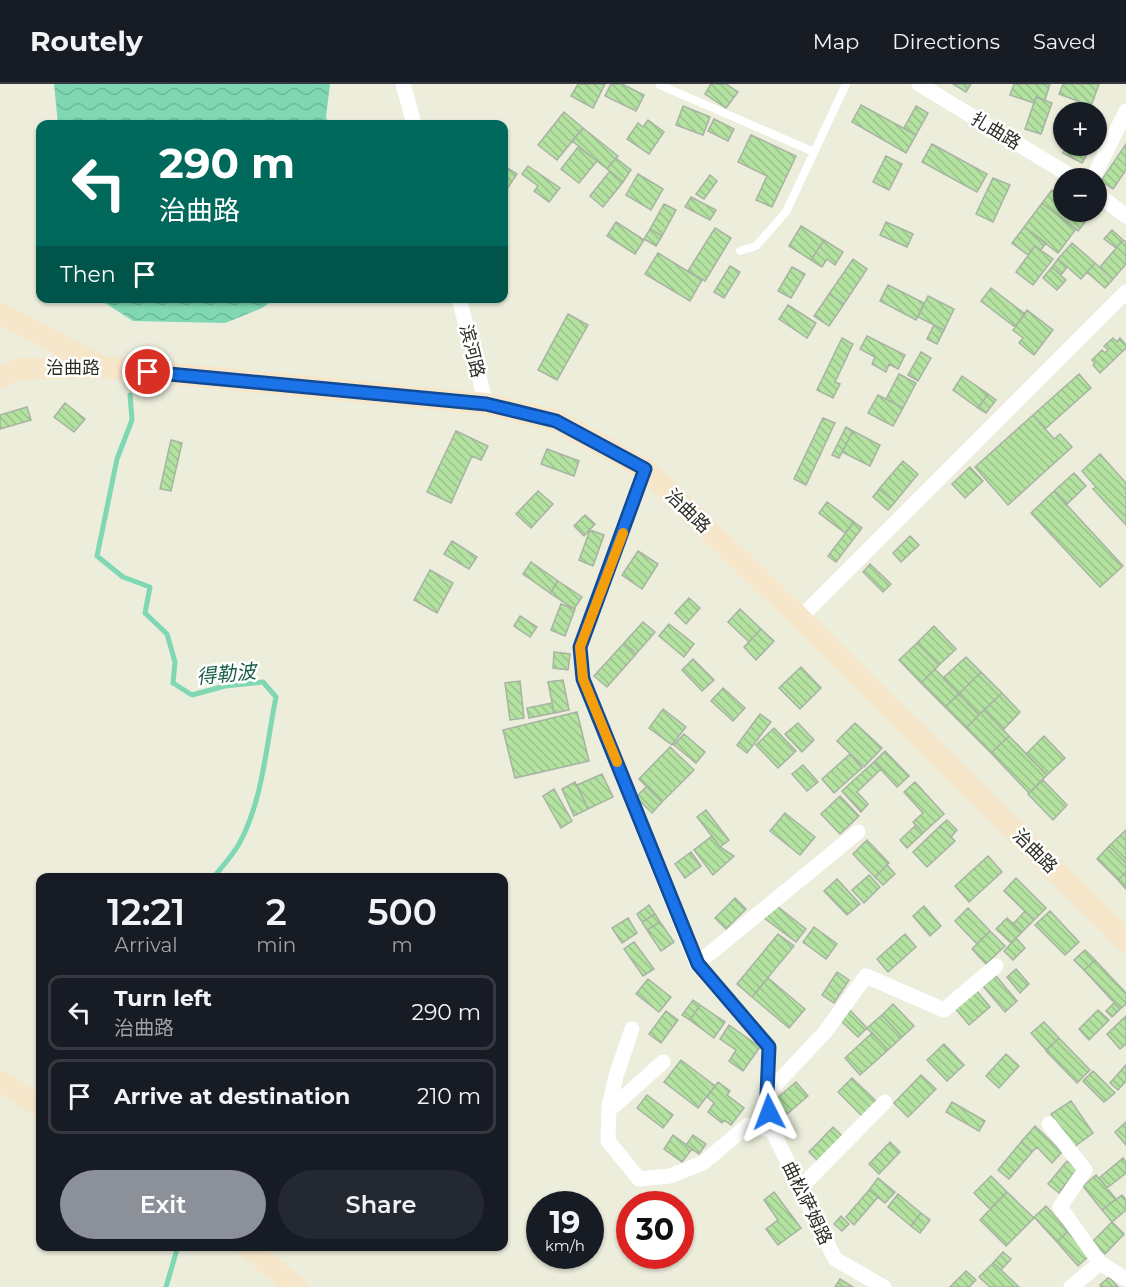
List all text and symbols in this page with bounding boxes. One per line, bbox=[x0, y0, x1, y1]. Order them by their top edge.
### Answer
text: Routely bbox=[30, 24, 143, 58]
text: Map bbox=[813, 29, 859, 54]
text: Directions bbox=[892, 29, 1000, 54]
text: Saved bbox=[1033, 29, 1096, 54]
map controls bbox=[1053, 102, 1107, 222]
button: + bbox=[1053, 102, 1107, 156]
street label: 扎曲路 bbox=[967, 108, 1025, 154]
text: 290 m bbox=[159, 137, 295, 189]
icon: left bbox=[60, 144, 138, 222]
button: − bbox=[1053, 168, 1107, 222]
text: 治曲路 bbox=[159, 194, 240, 227]
icon: arrive bbox=[128, 258, 161, 291]
text: Then bbox=[60, 261, 116, 288]
street label: 滨河路 bbox=[455, 322, 489, 380]
pin bbox=[122, 346, 173, 397]
icon: arrive bbox=[131, 355, 164, 388]
street label: 治曲路 bbox=[46, 357, 100, 379]
street label: 治曲路 bbox=[661, 484, 715, 538]
water label: 得勒波 bbox=[195, 659, 260, 689]
street label: 治曲路 bbox=[1008, 824, 1062, 878]
text: 12:21 bbox=[107, 890, 185, 934]
text: 2 bbox=[266, 890, 287, 934]
text: 500 bbox=[367, 890, 437, 934]
text: Arrival bbox=[115, 933, 178, 957]
text: min bbox=[256, 933, 296, 957]
text: m bbox=[392, 933, 413, 957]
text: Turn left bbox=[114, 985, 212, 1012]
icon: left bbox=[63, 996, 96, 1029]
text: 290 m bbox=[411, 999, 481, 1026]
text: 治曲路 bbox=[114, 1016, 174, 1040]
icon: arrive bbox=[63, 1080, 96, 1113]
position arrow bbox=[737, 1080, 801, 1144]
text: Arrive at destination bbox=[114, 1083, 350, 1110]
text: 210 m bbox=[417, 1083, 481, 1110]
street label: 曲松萨姆路 bbox=[777, 1158, 837, 1248]
button: Exit bbox=[60, 1170, 266, 1239]
button: Share bbox=[278, 1170, 484, 1239]
speed limit sign: 30 bbox=[616, 1191, 694, 1269]
text: 19 bbox=[550, 1204, 580, 1241]
text: km/h bbox=[545, 1236, 585, 1255]

